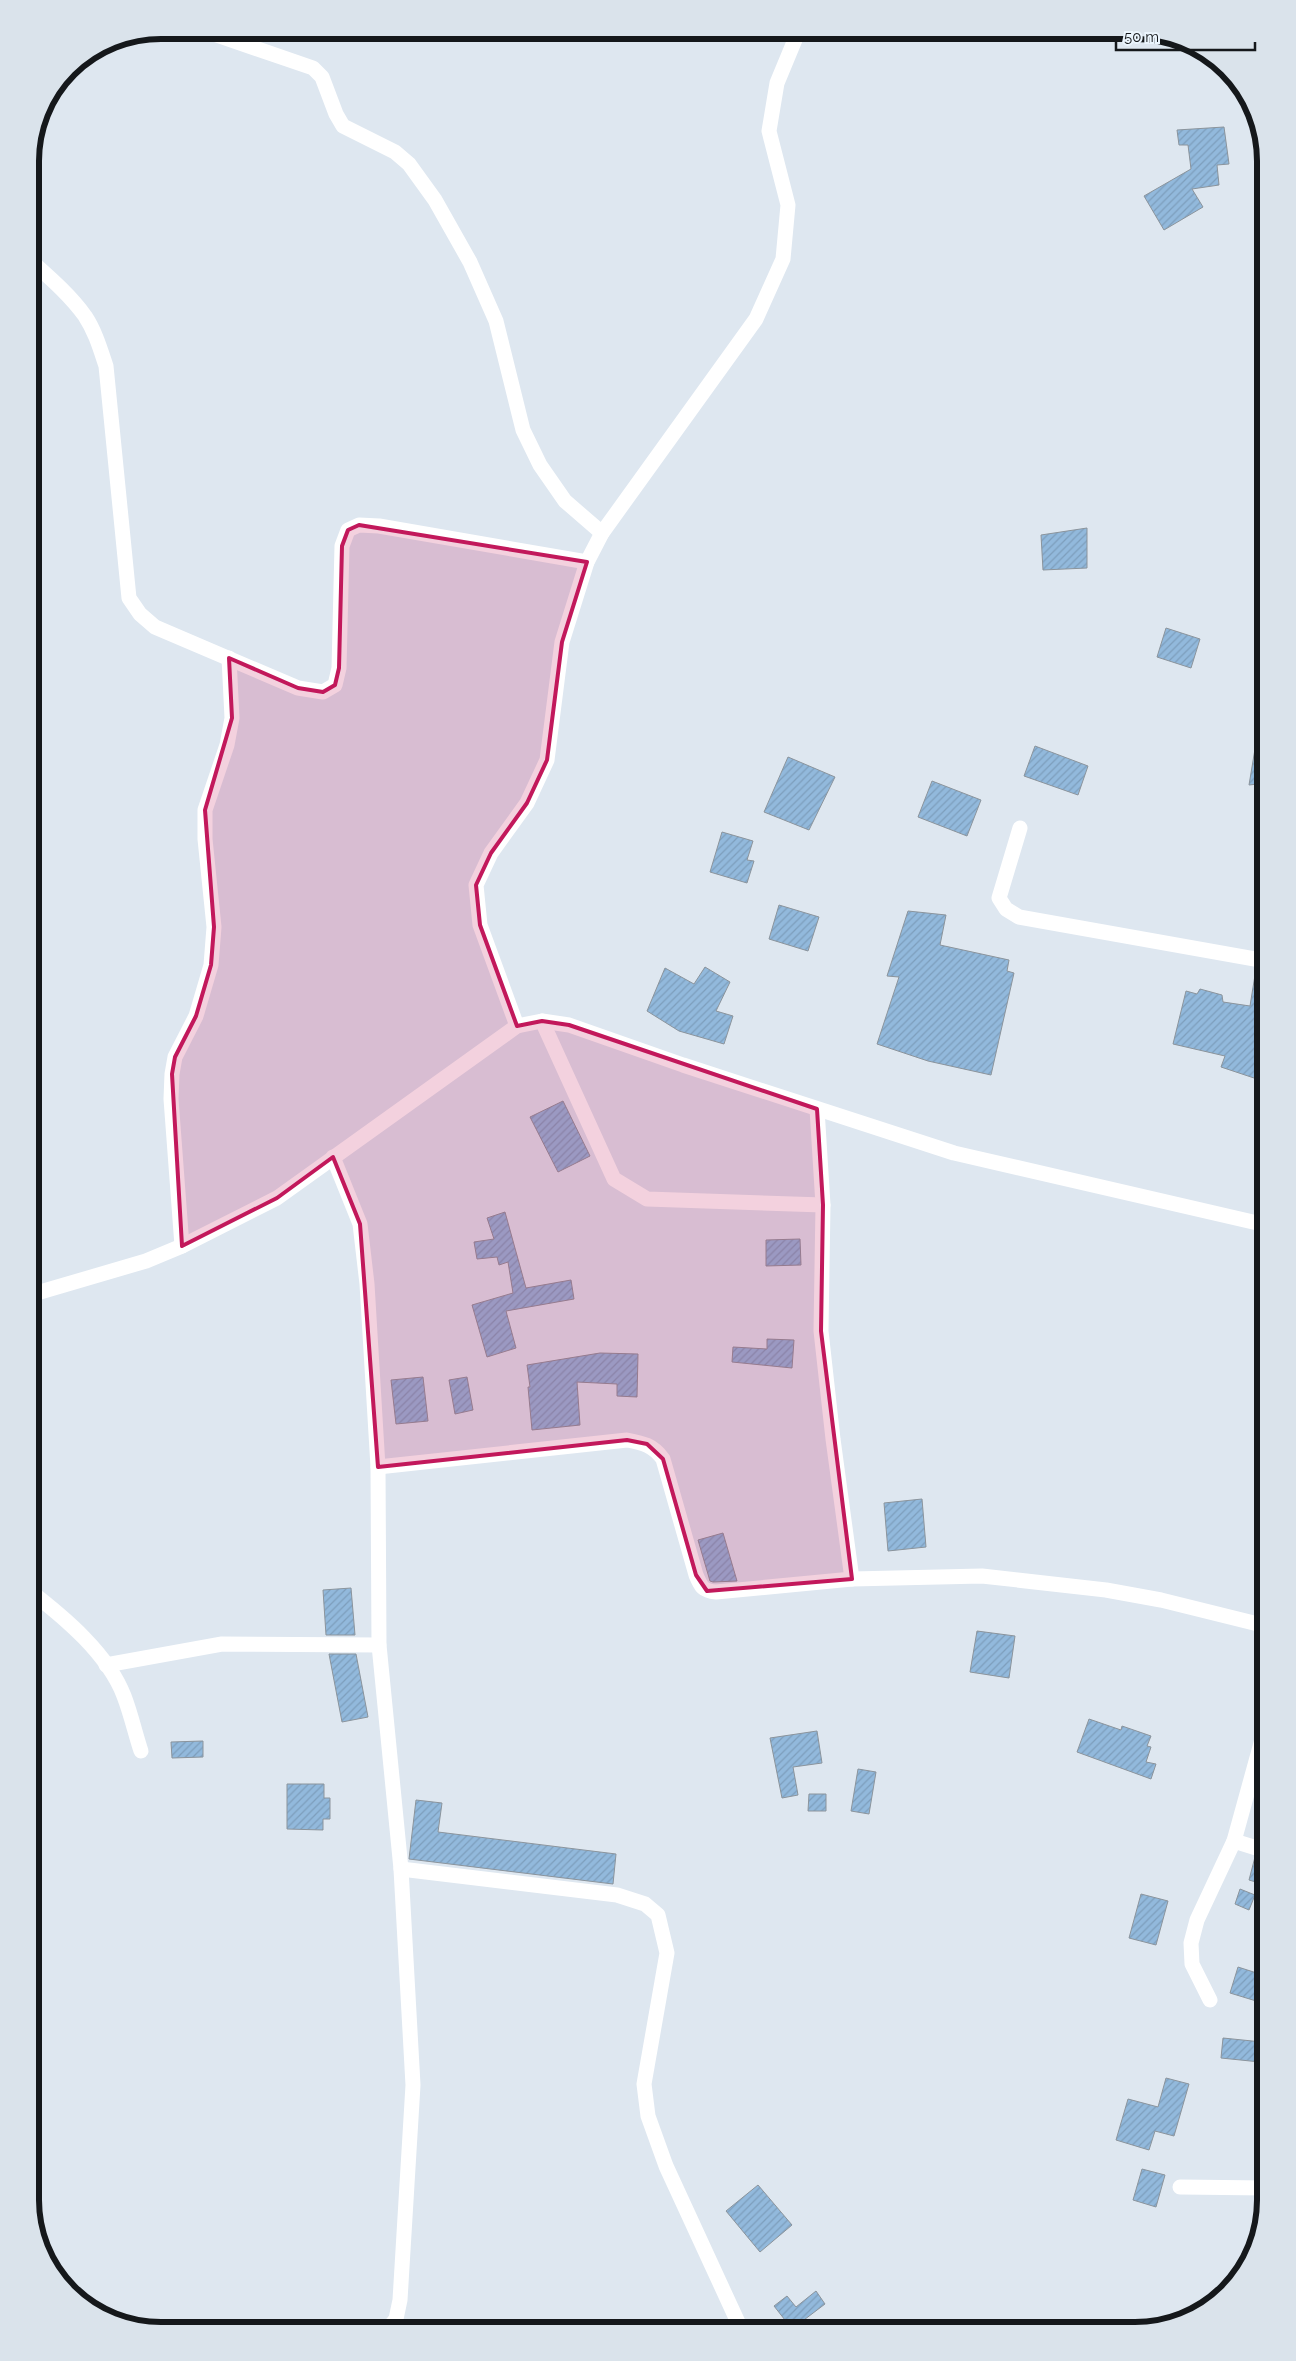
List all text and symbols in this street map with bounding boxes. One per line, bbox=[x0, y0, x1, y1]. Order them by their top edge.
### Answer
scale bar bbox=[1116, 20, 1255, 52]
text: 50 m bbox=[1124, 28, 1159, 46]

